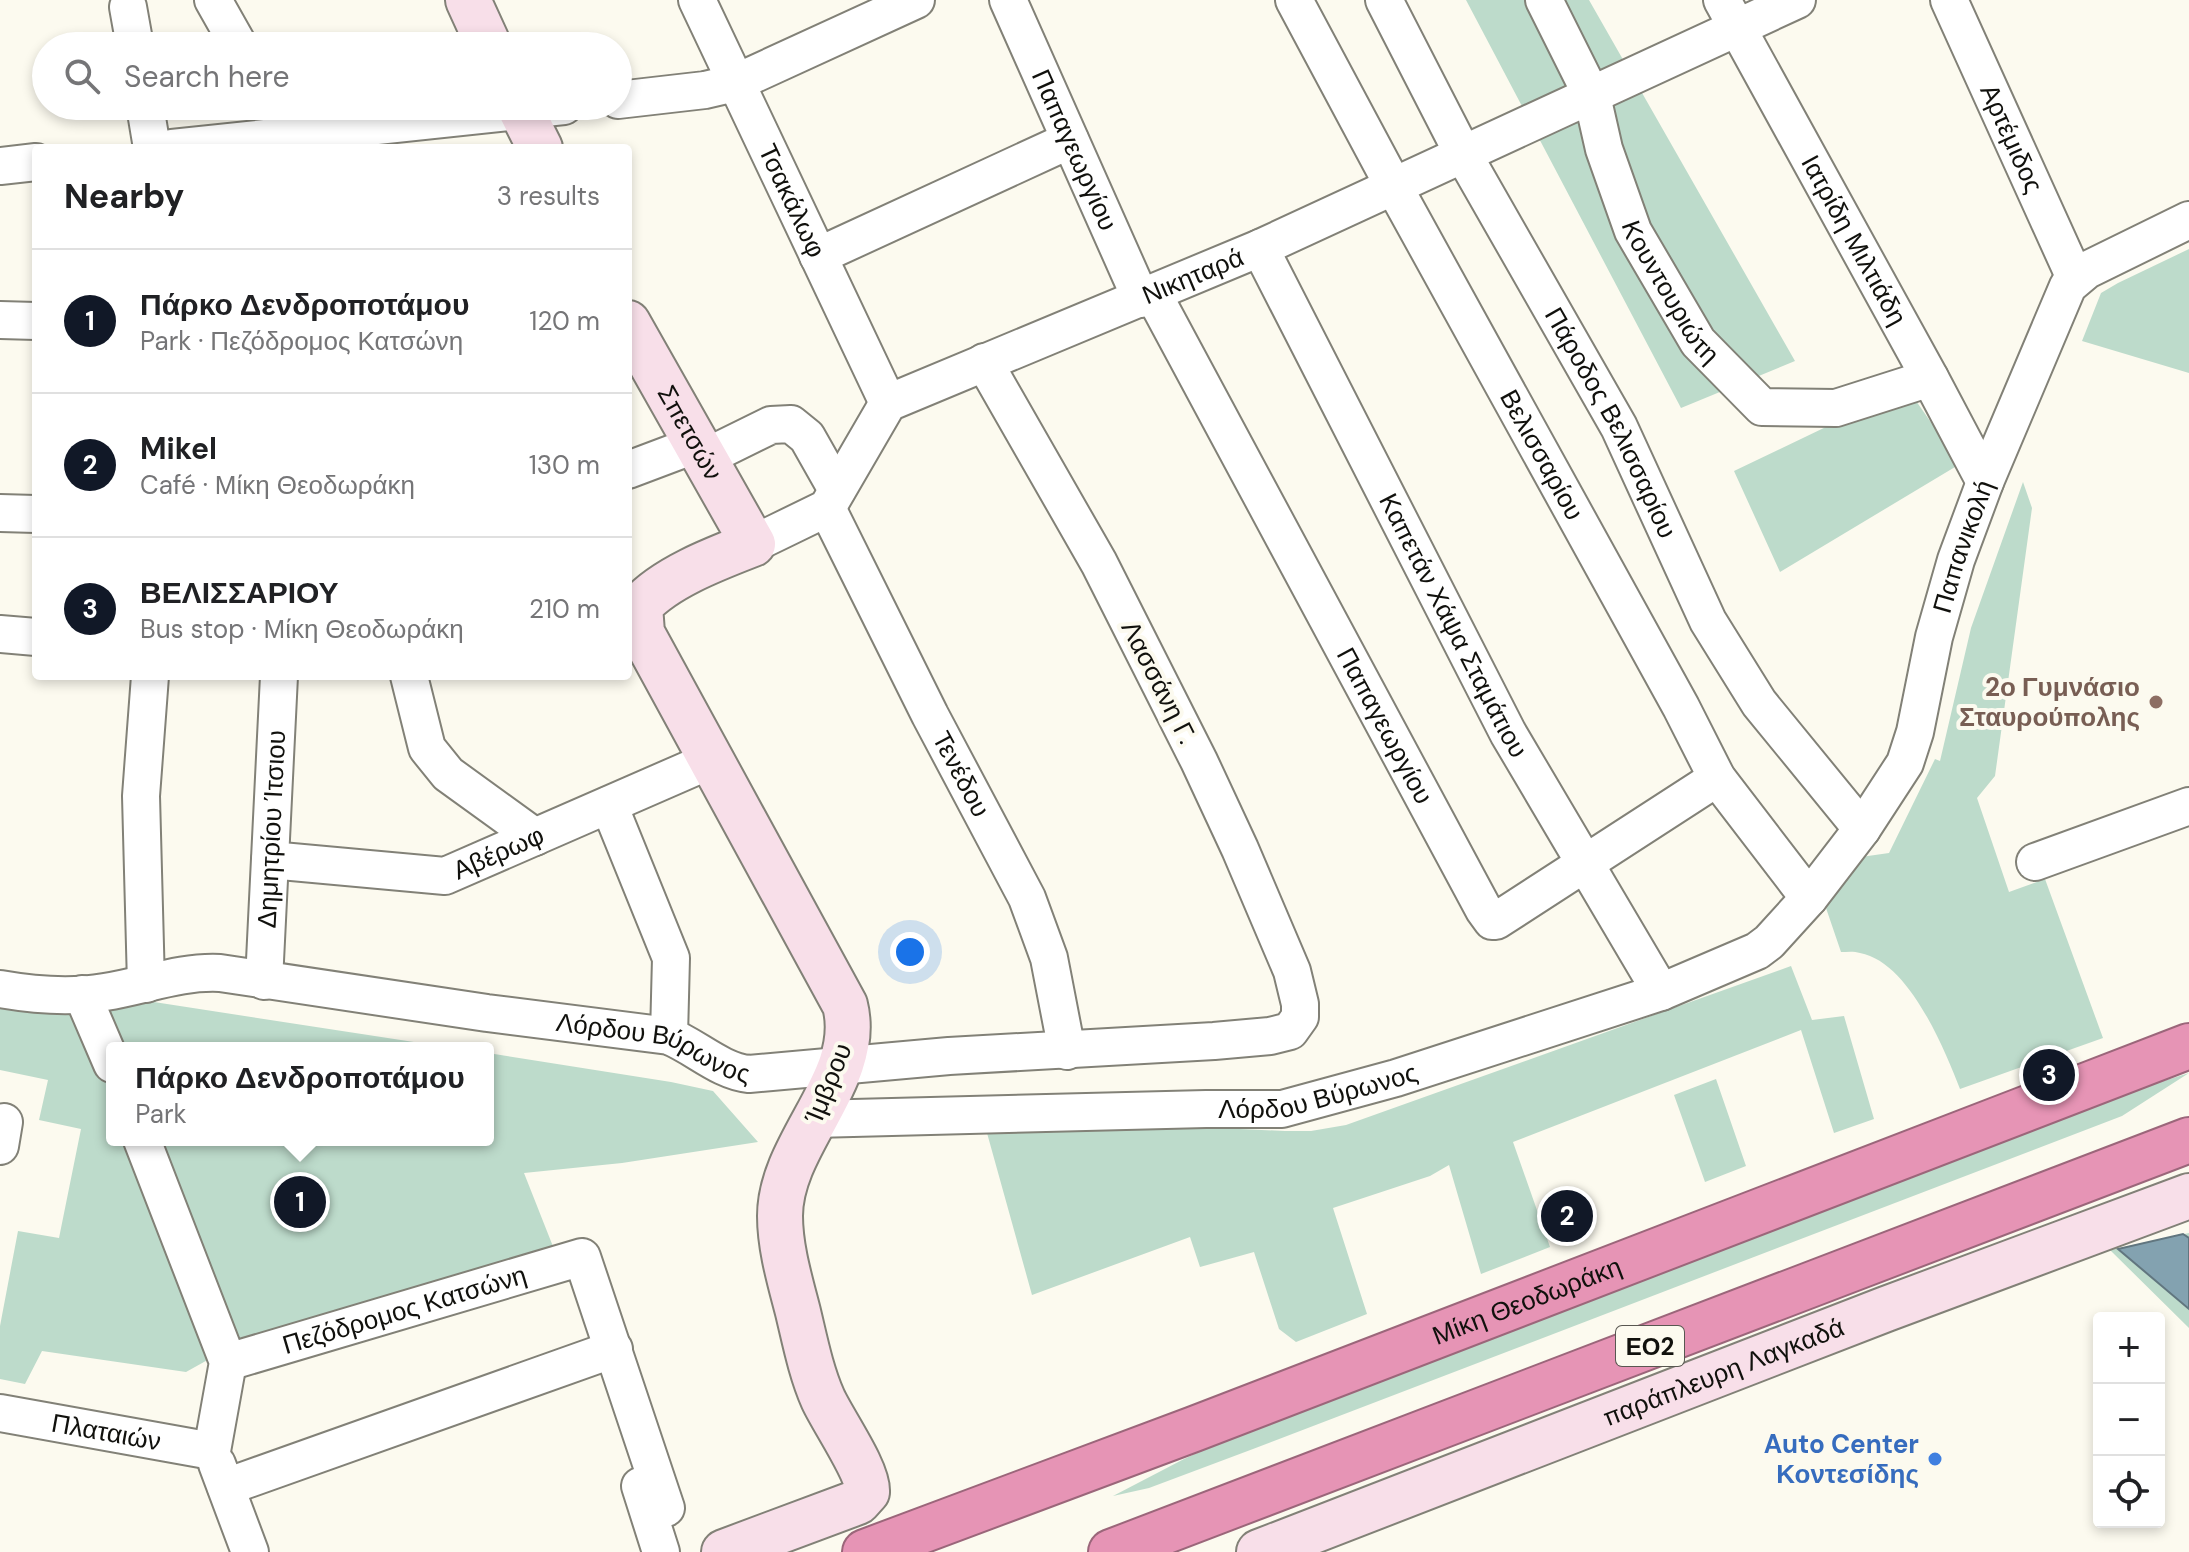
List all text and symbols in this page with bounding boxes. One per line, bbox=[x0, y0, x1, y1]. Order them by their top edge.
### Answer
search box bbox=[32, 32, 632, 120]
icon: search bbox=[60, 54, 104, 98]
text: Search here bbox=[124, 57, 290, 96]
street label: Παπαγεωργίου bbox=[1024, 64, 1125, 236]
street label: Αρτέμιδος bbox=[1972, 79, 2051, 198]
street label: Τσακάλωφ bbox=[751, 138, 833, 263]
street label: Ιατρίδη Μιλτιάδη bbox=[1794, 149, 1915, 331]
text: Nearby bbox=[64, 174, 184, 219]
text: 3 results bbox=[497, 179, 600, 213]
street label: Κουντουριώτη bbox=[1614, 216, 1727, 371]
street label: Νικηταρά bbox=[1137, 240, 1249, 312]
text: Πάρκο Δενδροποτάμου bbox=[140, 285, 469, 324]
street label: Πάροδος Βελισσαρίου bbox=[1537, 302, 1681, 544]
text: 1 bbox=[85, 304, 95, 338]
text: 120 m bbox=[529, 304, 600, 338]
text: Park · Πεζόδρομος Κατσώνη bbox=[140, 324, 463, 358]
street label: Σπετσών bbox=[650, 379, 730, 486]
street label: Βελισσαρίου bbox=[1493, 384, 1591, 526]
text: Mikel bbox=[140, 429, 217, 468]
text: 2 bbox=[82, 448, 98, 482]
text: 130 m bbox=[529, 448, 600, 482]
text: Café · Μίκη Θεοδωράκη bbox=[140, 468, 415, 502]
street label: Παπανικολή bbox=[1925, 475, 2001, 617]
street label: Καπετάν Χάψα Σταμάτιου bbox=[1371, 487, 1536, 764]
text: ΒΕΛΙΣΣΑΡΙΟΥ bbox=[140, 573, 339, 612]
text: 3 bbox=[82, 592, 98, 626]
text: 210 m bbox=[529, 592, 600, 626]
text: Bus stop · Μίκη Θεοδωράκη bbox=[140, 612, 464, 646]
street label: Λασσάνη Γ. bbox=[1114, 615, 1204, 749]
street label: Παπαγεωργίου bbox=[1329, 641, 1441, 810]
place label: 2ο Γυμνάσιο Σταυρούπολης bbox=[1959, 670, 2140, 734]
marker: 2ο Γυμνάσιο Σταυρούπολης bbox=[2147, 693, 2165, 711]
street label: Τενέδου bbox=[925, 725, 998, 823]
street label: Δημητρίου Ίτσιου bbox=[250, 729, 293, 929]
street label: Αβέρωφ bbox=[448, 818, 549, 887]
your location bbox=[890, 932, 930, 972]
street label: Λόρδου Βύρωνος bbox=[554, 1005, 753, 1091]
street label: Ίμβρου bbox=[796, 1038, 859, 1129]
popup bbox=[106, 1042, 494, 1146]
pin: 3 bbox=[2023, 1045, 2075, 1105]
street label: Λόρδου Βύρωνος bbox=[1218, 1055, 1422, 1126]
text: Πάρκο Δενδροποτάμου bbox=[135, 1058, 465, 1097]
text: Park bbox=[135, 1097, 187, 1131]
pin: 1 bbox=[274, 1172, 326, 1232]
pin: 2 bbox=[1541, 1186, 1593, 1246]
street label: Μίκη Θεοδωράκη bbox=[1427, 1249, 1626, 1353]
street label: Πεζόδρομος Κατσώνη bbox=[278, 1257, 531, 1362]
street label: παράπλευρη Λαγκαδά bbox=[1598, 1310, 1849, 1434]
map controls bbox=[2093, 1312, 2165, 1528]
button: + bbox=[2093, 1312, 2165, 1384]
road number: ΕΟ2 bbox=[1616, 1326, 1684, 1366]
button: − bbox=[2093, 1384, 2165, 1456]
street label: Πλαταιών bbox=[49, 1406, 164, 1459]
place label: Auto Center Κοντεσίδης bbox=[1764, 1427, 1919, 1491]
marker: Auto Center Κοντεσίδης bbox=[1926, 1450, 1944, 1468]
button: locate bbox=[2093, 1456, 2165, 1528]

